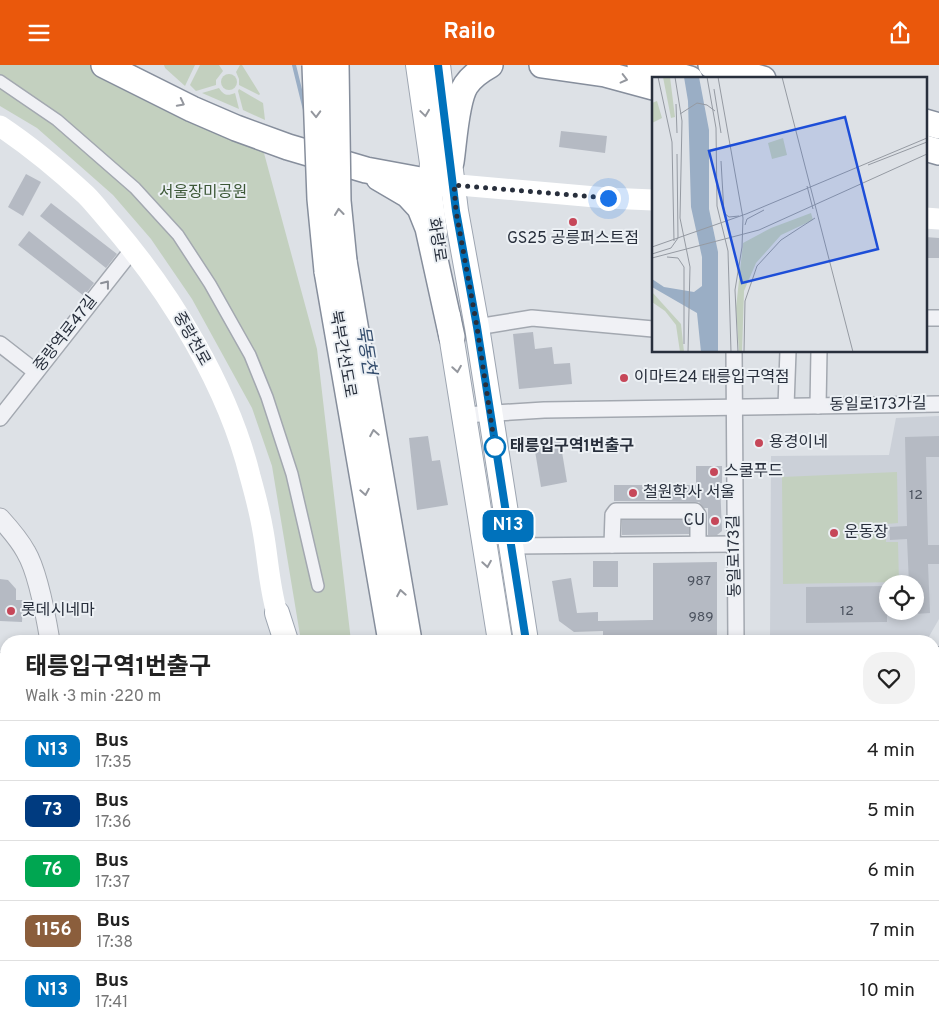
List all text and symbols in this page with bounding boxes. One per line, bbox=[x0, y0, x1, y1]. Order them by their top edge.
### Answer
icon: menu bbox=[25, 19, 53, 47]
text: Railo bbox=[444, 19, 495, 46]
icon: share bbox=[886, 19, 914, 47]
one-way arrow bbox=[620, 73, 629, 84]
inset map bbox=[652, 77, 926, 353]
one-way arrow bbox=[176, 97, 185, 107]
one-way arrow bbox=[311, 110, 322, 118]
one-way arrow bbox=[419, 110, 430, 118]
park label: 서울장미공원 bbox=[159, 183, 247, 203]
your location bbox=[596, 186, 621, 211]
one-way arrow bbox=[334, 208, 345, 216]
marker: GS25 공릉퍼스트점 bbox=[567, 216, 579, 228]
street label: 화랑로 bbox=[423, 217, 449, 264]
place label: GS25 공릉퍼스트점 bbox=[507, 229, 639, 249]
one-way arrow bbox=[100, 280, 109, 289]
street label: 중랑역로47길 bbox=[30, 292, 102, 376]
street label: 중랑천로 bbox=[168, 308, 214, 370]
street label: 북부간선도로 bbox=[324, 309, 360, 399]
water label: 묵동천 bbox=[350, 324, 381, 379]
one-way arrow bbox=[451, 364, 461, 373]
place label: 이마트24 태릉입구역점 bbox=[634, 368, 790, 388]
marker: 이마트24 태릉입구역점 bbox=[618, 372, 630, 384]
street label: 동일로173가길 bbox=[829, 394, 927, 416]
one-way arrow bbox=[369, 429, 379, 437]
place label: 용경이네 bbox=[769, 433, 828, 453]
marker: 태릉입구역1번출구 bbox=[484, 436, 506, 458]
place label: 태릉입구역1번출구 bbox=[510, 437, 634, 457]
marker: 용경이네 bbox=[753, 437, 765, 449]
place label: 스쿨푸드 bbox=[724, 462, 783, 482]
marker: 스쿨푸드 bbox=[708, 466, 720, 478]
place label: 철원학사 서울 bbox=[643, 483, 735, 503]
one-way arrow bbox=[359, 487, 369, 496]
marker: 철원학사 서울 bbox=[627, 487, 639, 499]
house number: 12 bbox=[909, 487, 923, 504]
line badge: N13 bbox=[479, 510, 537, 542]
place label: CU bbox=[684, 511, 705, 531]
text: N13 bbox=[493, 514, 523, 537]
marker: CU bbox=[709, 515, 721, 527]
street label: 동일로173길 bbox=[724, 515, 746, 597]
place label: 운동장 bbox=[844, 523, 888, 543]
marker: 운동장 bbox=[828, 527, 840, 539]
one-way arrow bbox=[482, 560, 492, 568]
house number: 987 bbox=[687, 573, 711, 590]
map controls bbox=[879, 575, 924, 620]
button: locate bbox=[879, 575, 924, 620]
one-way arrow bbox=[396, 589, 406, 598]
place label: 롯데시네마 bbox=[21, 601, 95, 621]
house number: 12 bbox=[840, 603, 854, 620]
marker: 롯데시네마 bbox=[5, 605, 17, 617]
house number: 989 bbox=[689, 609, 714, 626]
button: heart bbox=[863, 652, 915, 704]
text: 태릉입구역1번출구 bbox=[25, 653, 211, 683]
text: Walk · 3 min · 220 m bbox=[25, 687, 161, 707]
text: Bus bbox=[95, 729, 129, 753]
text: N13 bbox=[37, 739, 68, 762]
text: 4 min bbox=[867, 739, 915, 763]
text: 17:35 bbox=[95, 753, 132, 773]
text: Bus bbox=[95, 789, 129, 813]
text: 73 bbox=[42, 799, 63, 822]
text: 5 min bbox=[867, 799, 915, 823]
text: 17:36 bbox=[95, 813, 131, 833]
text: Bus bbox=[95, 849, 129, 873]
text: 76 bbox=[43, 859, 62, 882]
text: 6 min bbox=[868, 859, 915, 883]
text: 17:37 bbox=[95, 873, 130, 893]
text: Bus bbox=[96, 909, 130, 933]
text: 1156 bbox=[35, 919, 71, 942]
text: 7 min bbox=[870, 919, 915, 943]
text: 17:38 bbox=[96, 933, 133, 953]
text: Bus bbox=[95, 969, 129, 993]
text: N13 bbox=[37, 979, 68, 1002]
text: 10 min bbox=[860, 979, 915, 1003]
text: 17:41 bbox=[95, 993, 128, 1013]

